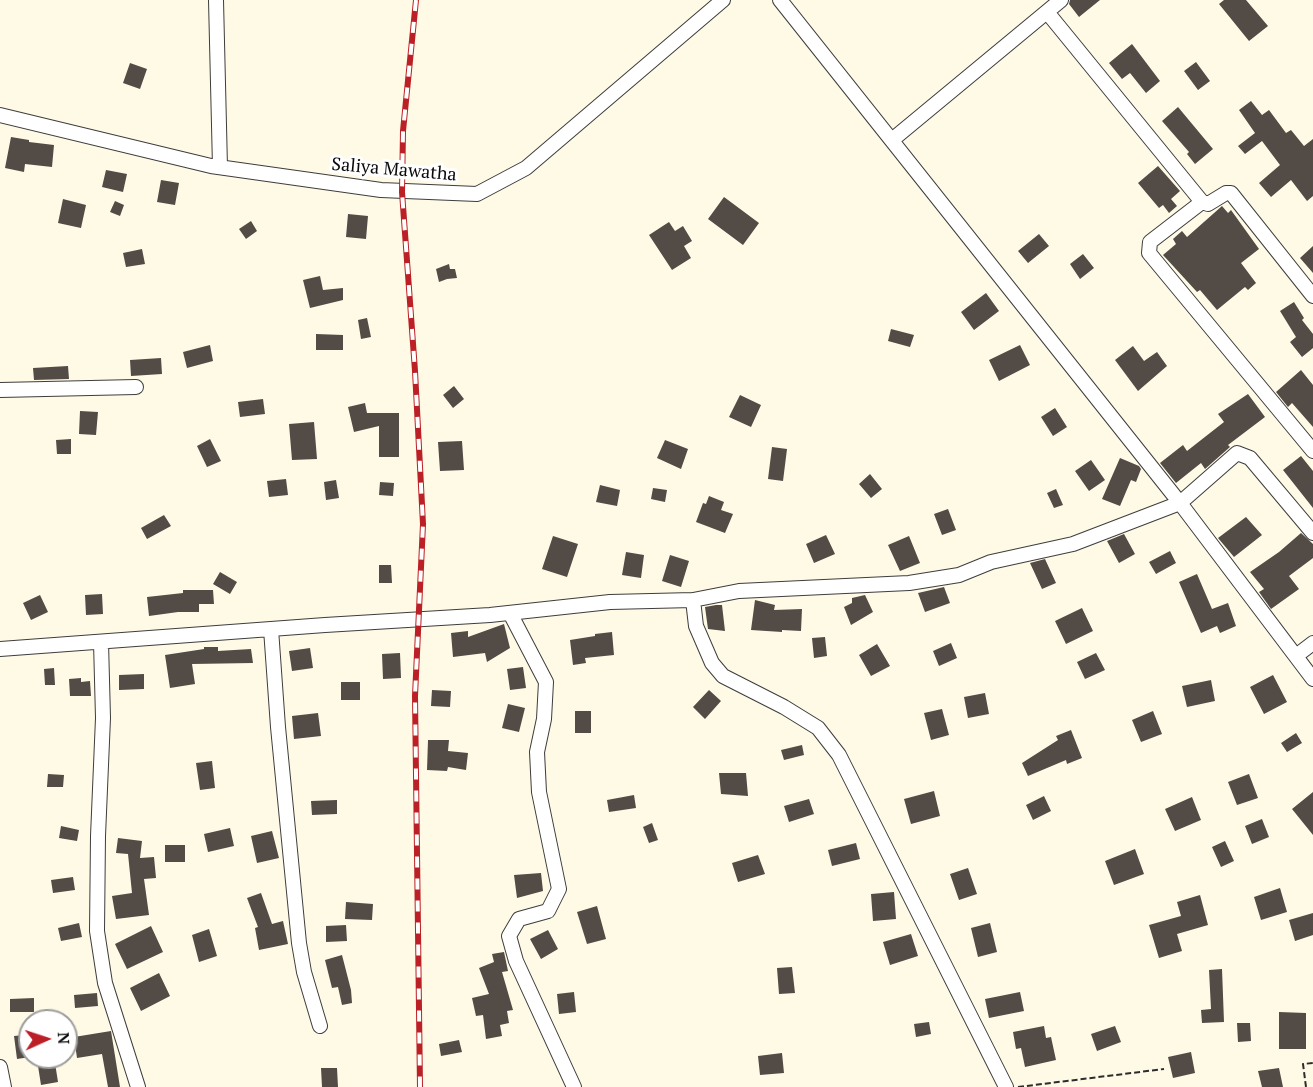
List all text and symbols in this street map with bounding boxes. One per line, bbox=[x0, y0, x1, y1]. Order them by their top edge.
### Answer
street label: Saliya Mawatha bbox=[331, 154, 457, 186]
north arrow bbox=[18, 1009, 78, 1069]
text: N bbox=[53, 1032, 75, 1045]

